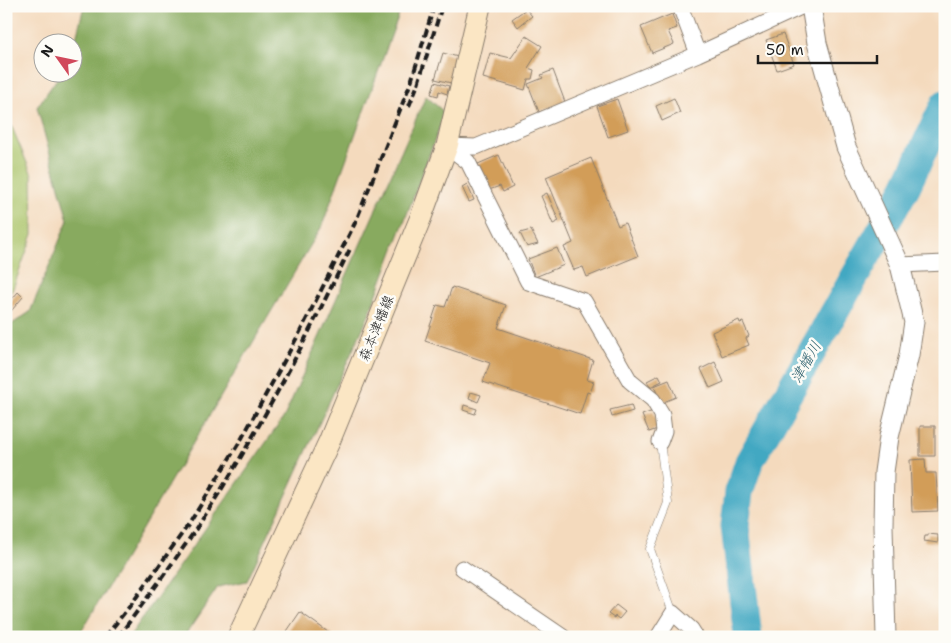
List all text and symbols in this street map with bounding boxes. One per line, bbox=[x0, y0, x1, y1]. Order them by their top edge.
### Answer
north arrow bbox=[32, 32, 82, 82]
scale bar bbox=[758, 32, 877, 64]
text: 50 m bbox=[766, 40, 804, 60]
text: N bbox=[37, 41, 58, 60]
street label: 森本津幡線 bbox=[355, 292, 397, 364]
water label: 津幡川 bbox=[786, 338, 826, 386]

